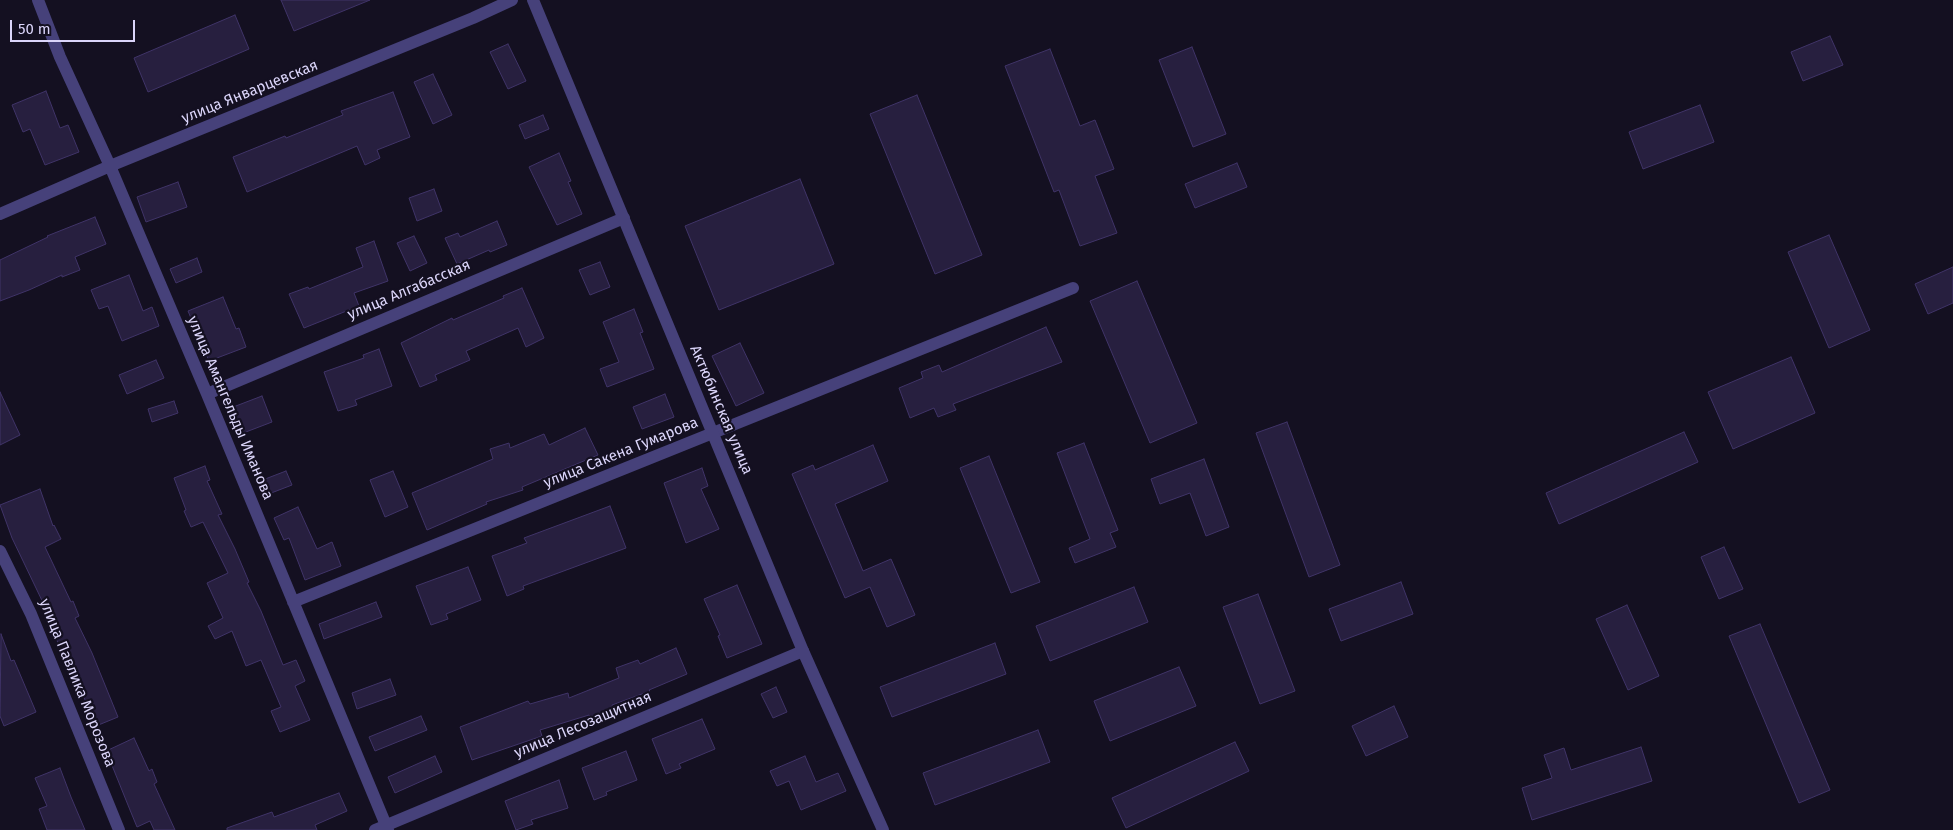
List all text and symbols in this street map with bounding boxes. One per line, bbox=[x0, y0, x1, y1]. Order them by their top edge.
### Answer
scale bar bbox=[12, 10, 138, 42]
text: 50 m bbox=[18, 20, 51, 38]
street label: улица Январцевская bbox=[179, 56, 321, 128]
street label: улица Алгабасская bbox=[345, 256, 473, 324]
street label: улица Амангельды Иманова bbox=[183, 313, 277, 503]
street label: Актюбинская улица bbox=[686, 343, 756, 477]
street label: улица Сакена Гумарова bbox=[541, 414, 701, 492]
street label: улица Павлика Морозова bbox=[35, 596, 119, 770]
street label: улица Лесозащитная bbox=[512, 688, 654, 762]

